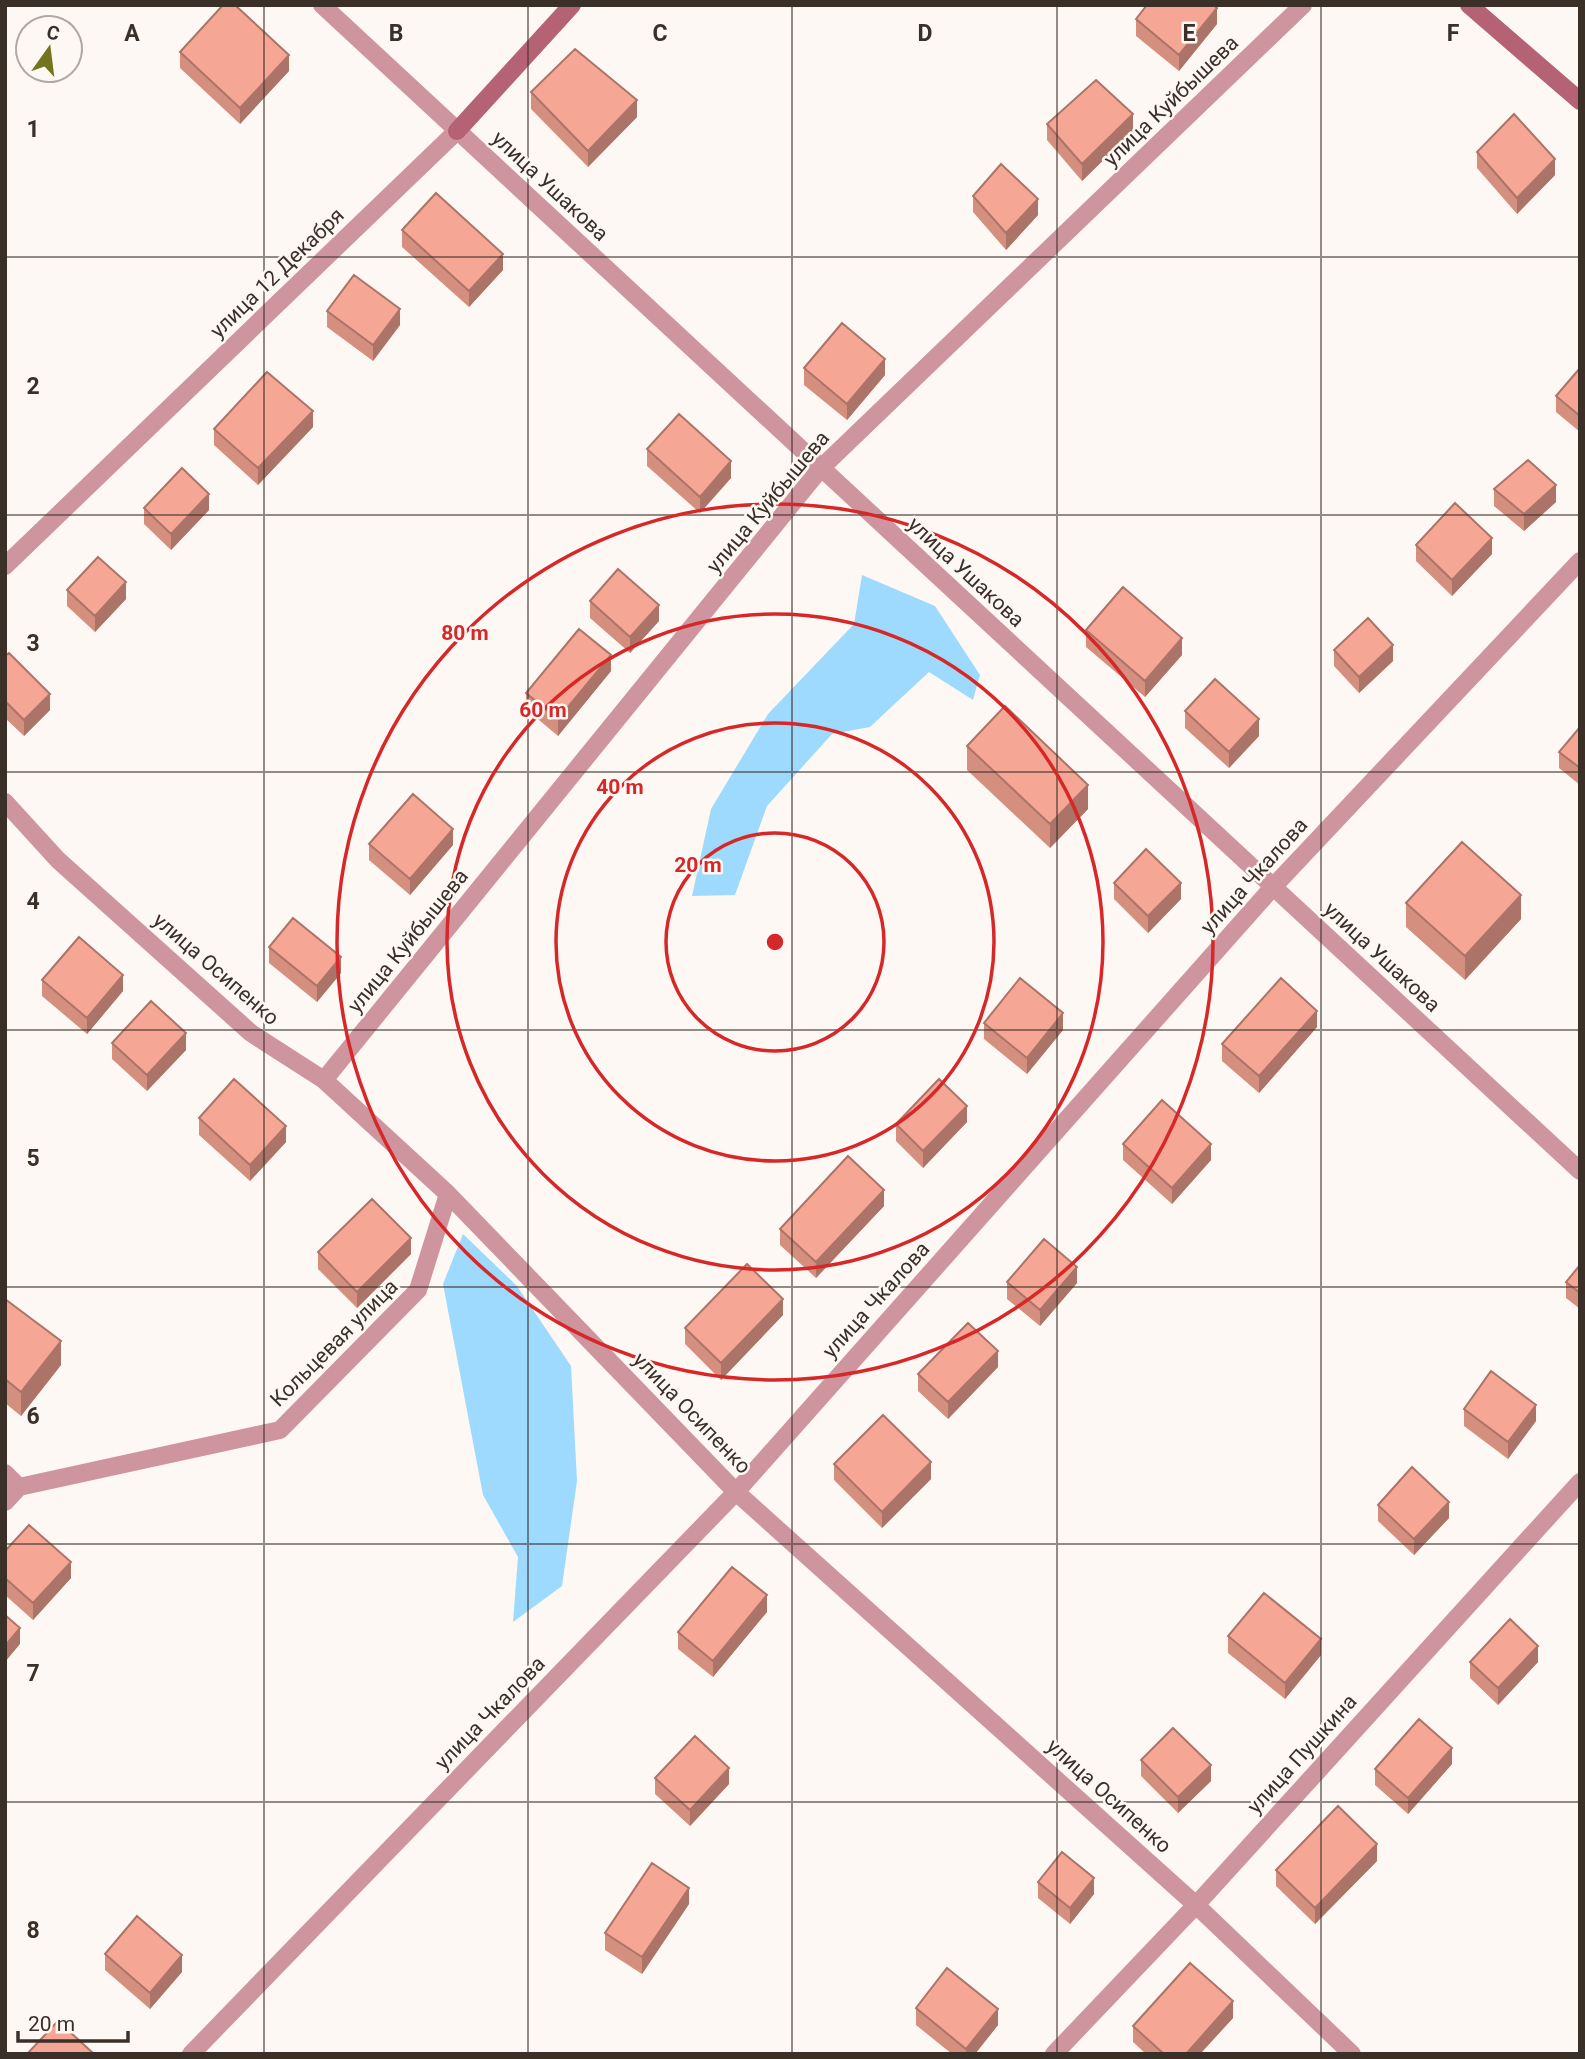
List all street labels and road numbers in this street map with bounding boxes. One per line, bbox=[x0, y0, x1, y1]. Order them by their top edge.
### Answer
street label: улица Куйбышева bbox=[1099, 31, 1243, 171]
street label: улица Ушакова bbox=[487, 126, 613, 246]
street label: улица 12 Декабря bbox=[205, 203, 349, 343]
street label: улица Куйбышева bbox=[702, 426, 834, 578]
street label: улица Ушакова bbox=[903, 512, 1029, 632]
street label: улица Чкалова bbox=[1196, 813, 1312, 939]
street label: улица Куйбышева bbox=[343, 864, 473, 1018]
street label: улица Ушакова bbox=[1319, 897, 1445, 1017]
street label: улица Осипенко bbox=[148, 908, 284, 1030]
street label: улица Чкалова bbox=[818, 1237, 934, 1363]
street label: Кольцевая улица bbox=[265, 1274, 403, 1412]
street label: улица Осипенко bbox=[628, 1348, 756, 1478]
street label: улица Чкалова bbox=[430, 1652, 550, 1774]
street label: улица Пушкина bbox=[1242, 1690, 1362, 1818]
street label: улица Осипенко bbox=[1042, 1734, 1176, 1858]

